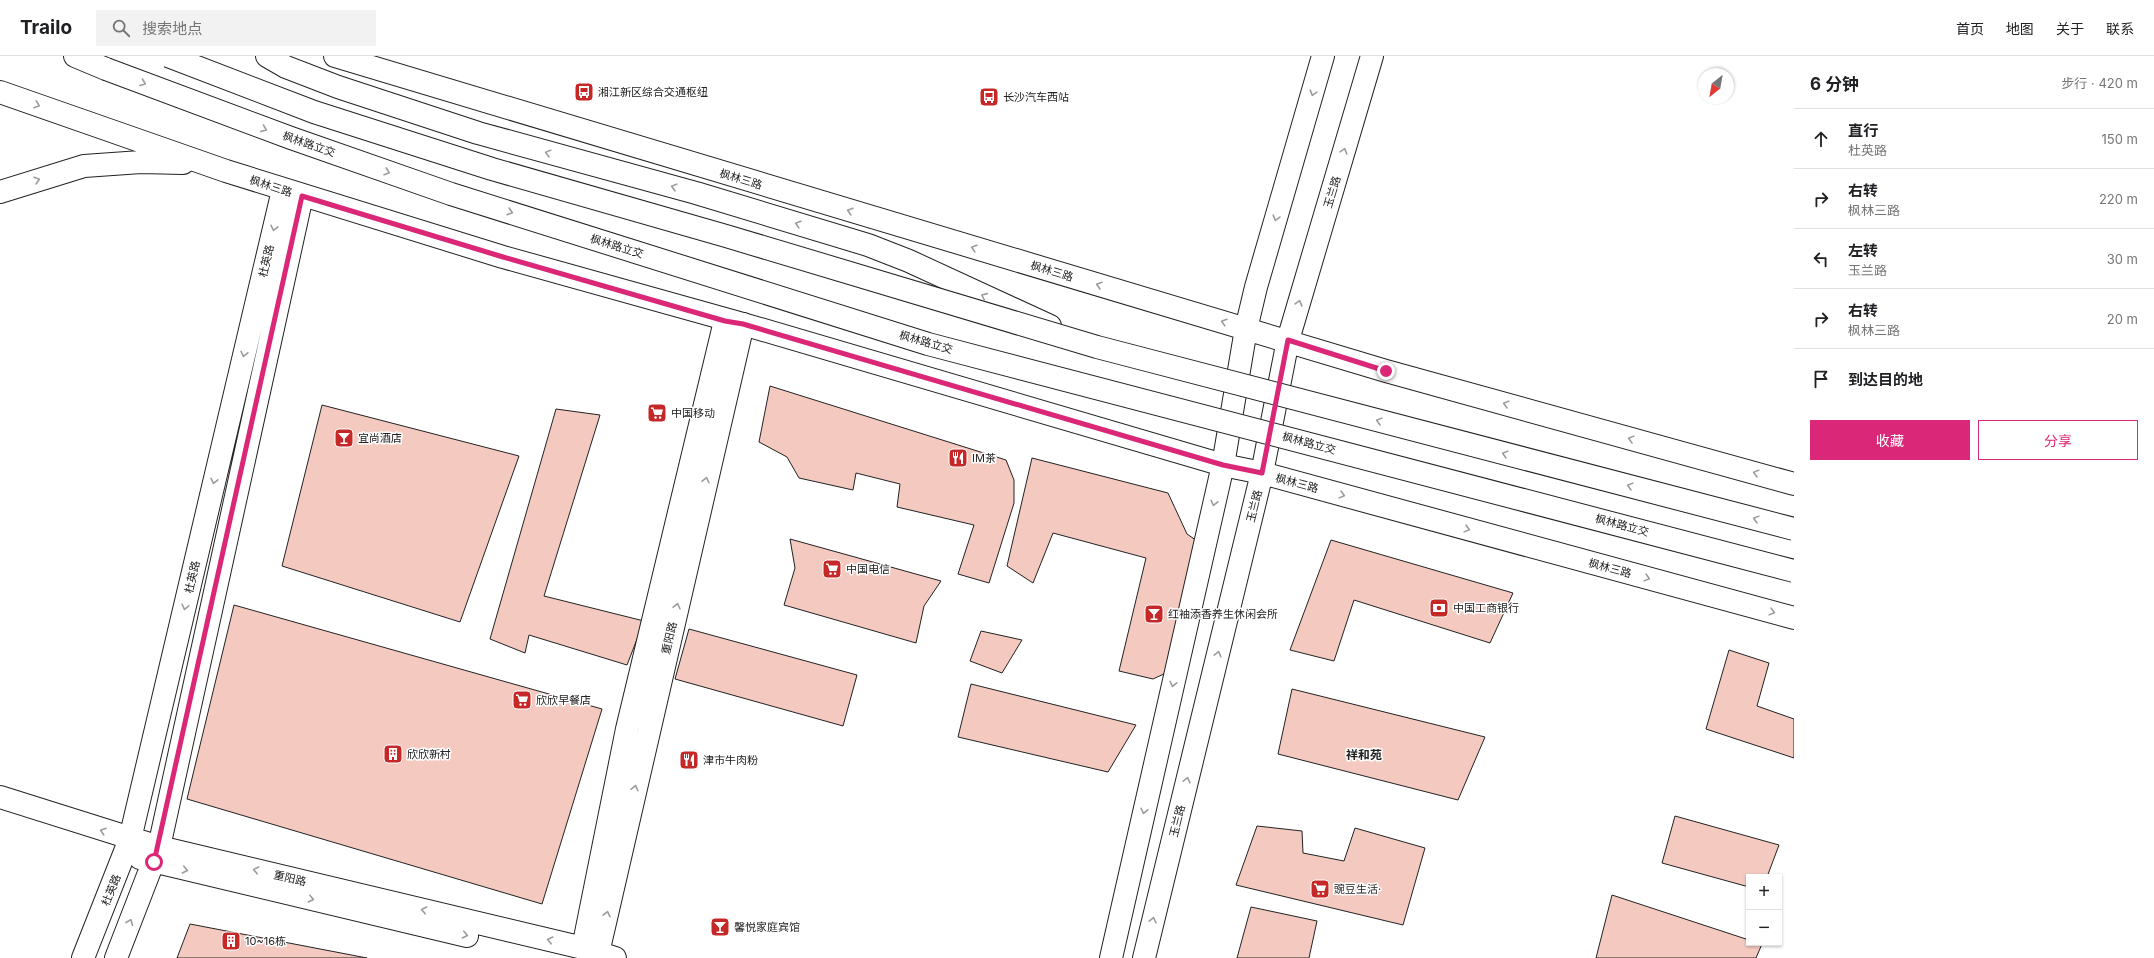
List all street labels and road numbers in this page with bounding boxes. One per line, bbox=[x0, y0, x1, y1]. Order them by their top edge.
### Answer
street label: 枫林路立交 bbox=[281, 128, 337, 160]
street label: 枫林三路 bbox=[718, 166, 764, 192]
street label: 枫林三路 bbox=[248, 173, 294, 199]
street label: 玉兰路 bbox=[1320, 174, 1344, 210]
street label: 枫林路立交 bbox=[589, 231, 645, 261]
street label: 杜英路 bbox=[255, 243, 277, 279]
street label: 枫林三路 bbox=[1029, 258, 1075, 284]
street label: 枫林路立交 bbox=[898, 328, 954, 356]
street label: 枫林路立交 bbox=[1281, 429, 1337, 457]
street label: 枫林三路 bbox=[1274, 471, 1320, 495]
street label: 玉兰路 bbox=[1243, 488, 1265, 524]
street label: 枫林路立交 bbox=[1594, 511, 1650, 539]
street label: 枫林三路 bbox=[1587, 556, 1633, 580]
street label: 杜英路 bbox=[181, 559, 203, 595]
street label: 重阳路 bbox=[658, 620, 680, 656]
street label: 玉兰路 bbox=[1166, 803, 1188, 839]
street label: 重阳路 bbox=[272, 867, 308, 889]
street label: 杜英路 bbox=[98, 872, 124, 908]

